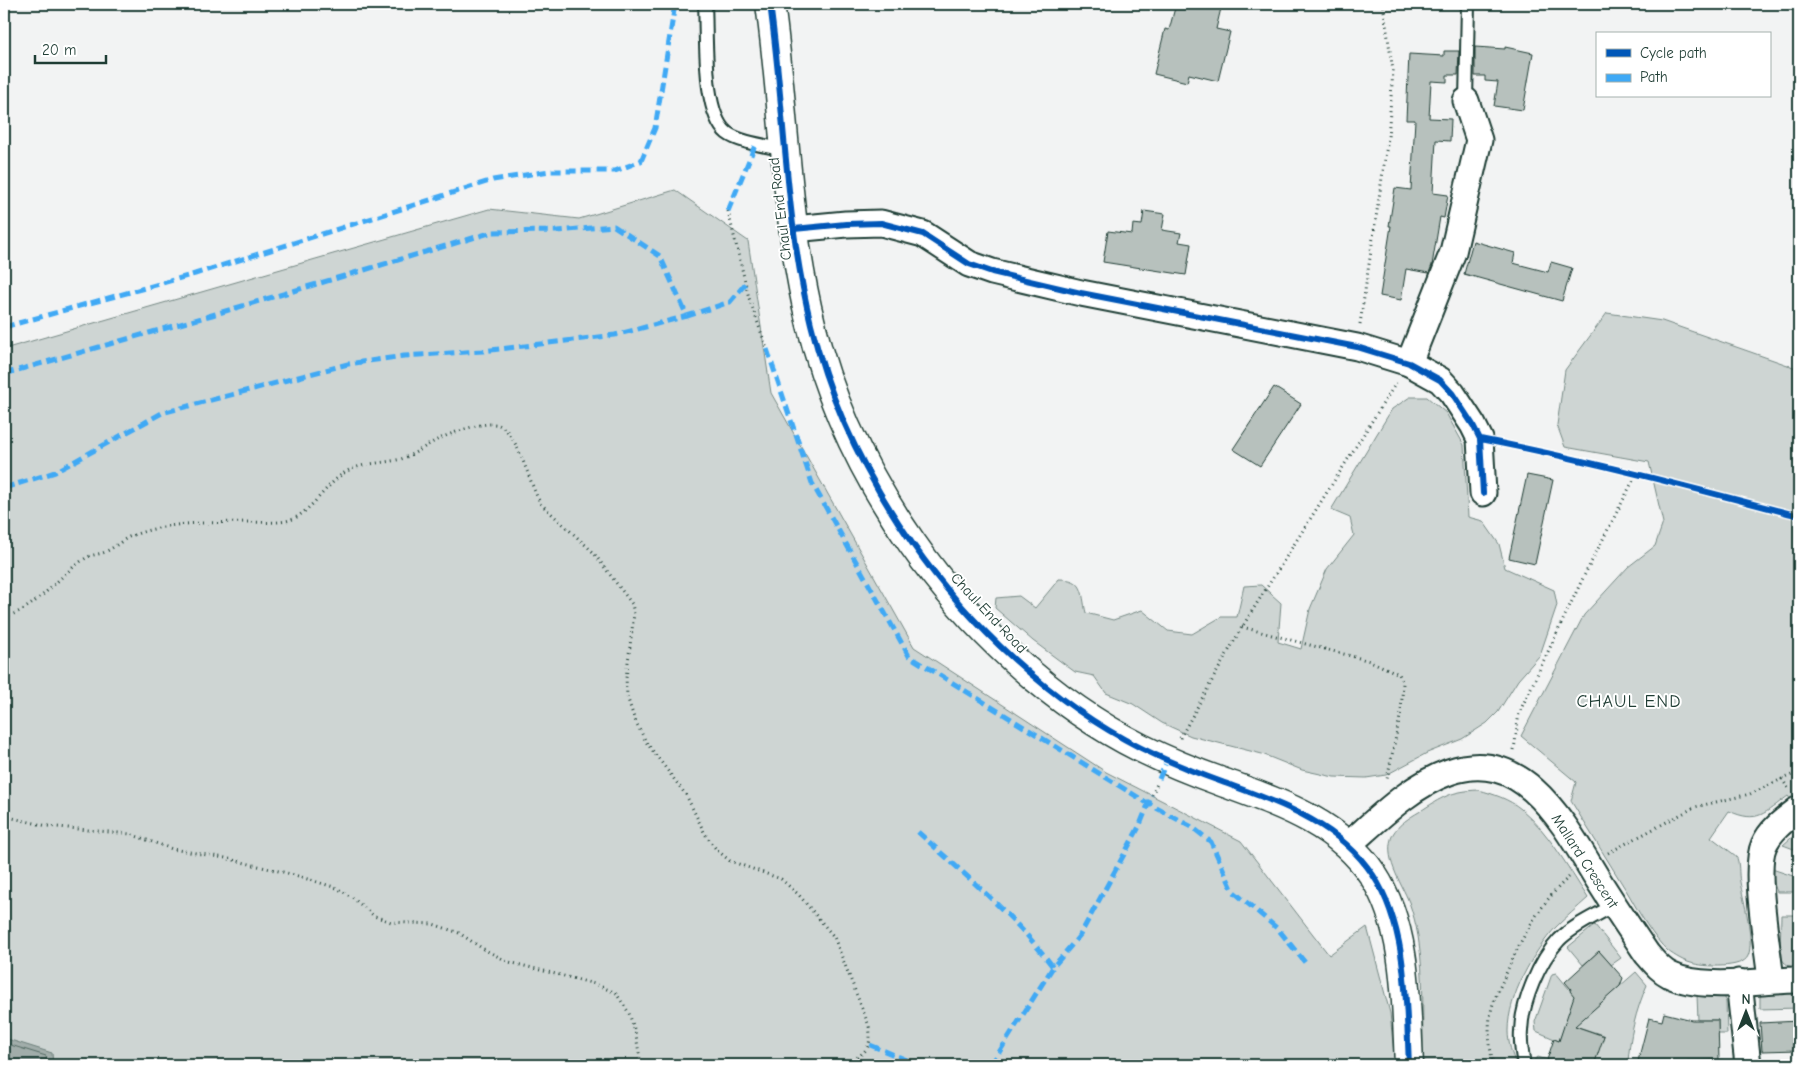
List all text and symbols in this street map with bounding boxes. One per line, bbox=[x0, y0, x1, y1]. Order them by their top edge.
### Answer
scale bar bbox=[35, 32, 106, 64]
legend bbox=[1596, 32, 1770, 98]
text: 20 m bbox=[42, 41, 76, 59]
text: Cycle path bbox=[1640, 44, 1707, 62]
text: Path bbox=[1640, 68, 1668, 86]
street label: Chaul End Road bbox=[765, 156, 795, 262]
street label: Chaul End Road bbox=[947, 569, 1031, 657]
district label: CHAUL END bbox=[1577, 691, 1682, 712]
street label: Mallard Crescent bbox=[1548, 810, 1623, 912]
north arrow bbox=[1720, 986, 1770, 1036]
text: N bbox=[1741, 991, 1751, 1008]

